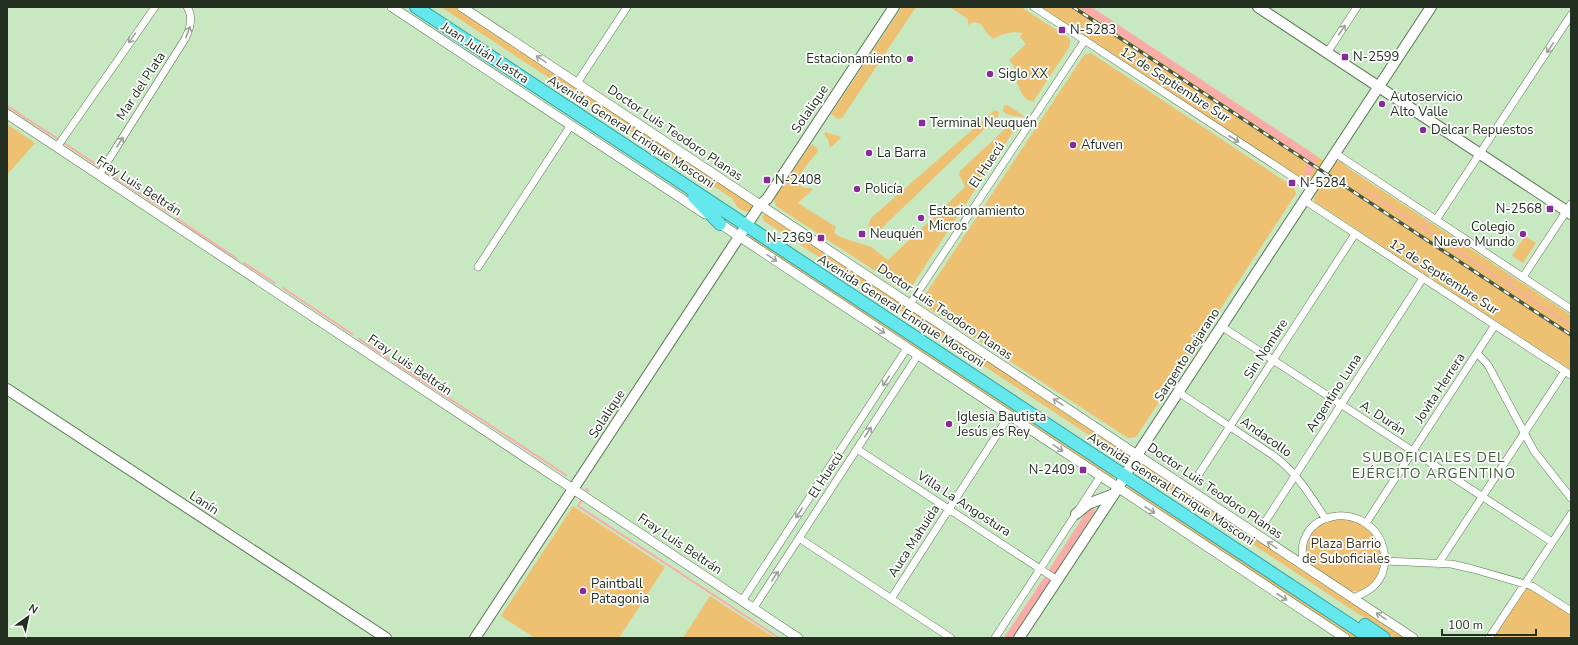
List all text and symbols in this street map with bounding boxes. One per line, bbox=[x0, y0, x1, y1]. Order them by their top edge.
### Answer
street label: Juan Julián Lastra bbox=[437, 17, 532, 88]
place label: N-5283 bbox=[1070, 21, 1116, 39]
one-way arrow bbox=[185, 25, 192, 38]
marker: N-5283 bbox=[1057, 25, 1067, 35]
one-way arrow bbox=[1338, 25, 1346, 36]
one-way arrow bbox=[128, 33, 136, 44]
one-way arrow bbox=[1545, 42, 1553, 54]
street label: 12 de Septiembre Sur bbox=[1117, 43, 1234, 127]
street label: Mar del Plata bbox=[112, 48, 170, 124]
place label: N-2599 bbox=[1353, 48, 1399, 66]
place label: Estacionamiento bbox=[806, 50, 902, 68]
marker: N-2599 bbox=[1340, 52, 1350, 62]
marker: Estacionamiento bbox=[905, 54, 915, 64]
one-way arrow bbox=[536, 55, 547, 63]
place label: Siglo XX bbox=[998, 65, 1048, 83]
marker: Siglo XX bbox=[985, 69, 995, 79]
street label: Avenida General Enrique Mosconi bbox=[544, 71, 718, 193]
street label: Doctor Luis Teodoro Planas bbox=[604, 81, 746, 185]
street label: Solalique bbox=[787, 81, 833, 137]
place label: Autoservicio Alto Valle bbox=[1390, 88, 1463, 121]
marker: Autoservicio Alto Valle bbox=[1377, 99, 1387, 109]
place label: Terminal Neuquén bbox=[930, 114, 1037, 132]
marker: Terminal Neuquén bbox=[917, 118, 927, 128]
place label: Delcar Repuestos bbox=[1431, 121, 1534, 139]
marker: Delcar Repuestos bbox=[1418, 125, 1428, 135]
one-way arrow bbox=[1229, 135, 1240, 143]
one-way arrow bbox=[116, 136, 124, 148]
place label: Afuven bbox=[1081, 136, 1123, 154]
street label: El Huecú bbox=[965, 138, 1009, 192]
marker: Afuven bbox=[1068, 140, 1078, 150]
place label: La Barra bbox=[877, 144, 926, 162]
marker: La Barra bbox=[864, 148, 874, 158]
street label: Fray Luis Beltrán bbox=[93, 152, 185, 220]
place label: N-2408 bbox=[775, 171, 822, 189]
place label: N-5284 bbox=[1300, 174, 1347, 192]
marker: N-2408 bbox=[762, 175, 772, 185]
marker: N-5284 bbox=[1287, 178, 1297, 188]
place label: Policía bbox=[865, 180, 903, 198]
marker: Policía bbox=[852, 184, 862, 194]
place label: N-2568 bbox=[1496, 200, 1542, 218]
place label: Estacionamiento Micros bbox=[929, 202, 1025, 235]
marker: N-2568 bbox=[1545, 204, 1555, 214]
marker: Estacionamiento Micros bbox=[916, 213, 926, 223]
place label: Colegio Nuevo Mundo bbox=[1433, 218, 1515, 251]
place label: Neuquén bbox=[870, 225, 923, 243]
place label: N-2369 bbox=[767, 229, 813, 247]
marker: Neuquén bbox=[857, 229, 867, 239]
marker: Colegio Nuevo Mundo bbox=[1518, 229, 1528, 239]
marker: N-2369 bbox=[816, 233, 826, 243]
street label: 12 de Septiembre Sur bbox=[1386, 235, 1503, 319]
street label: Avenida General Enrique Mosconi bbox=[814, 250, 988, 372]
one-way arrow bbox=[766, 254, 777, 262]
street label: Doctor Luis Teodoro Planas bbox=[874, 260, 1016, 364]
street label: Sargento Bejarano bbox=[1150, 305, 1224, 405]
street label: Sin Nombre bbox=[1240, 315, 1292, 383]
one-way arrow bbox=[874, 326, 885, 334]
street label: Fray Luis Beltrán bbox=[364, 330, 456, 400]
street label: Jovita Herrera bbox=[1410, 349, 1469, 427]
street label: Argentino Luna bbox=[1302, 350, 1366, 436]
one-way arrow bbox=[881, 375, 890, 386]
street label: Solalique bbox=[585, 386, 629, 442]
street label: A. Durán bbox=[1356, 396, 1410, 440]
one-way arrow bbox=[1052, 398, 1063, 406]
place label: Iglesia Bautista Jesús es Rey bbox=[956, 408, 1046, 441]
street label: Andacollo bbox=[1237, 413, 1295, 461]
marker: Iglesia Bautista Jesús es Rey bbox=[944, 419, 954, 429]
one-way arrow bbox=[864, 427, 872, 438]
street label: Avenida General Enrique Mosconi bbox=[1084, 428, 1258, 550]
street label: Doctor Luis Teodoro Planas bbox=[1144, 439, 1286, 543]
one-way arrow bbox=[1052, 445, 1064, 453]
street label: El Huecú bbox=[804, 448, 848, 502]
district label: SUBOFICIALES DEL EJÉRCITO ARGENTINO bbox=[1352, 448, 1516, 483]
place label: N-2409 bbox=[1029, 461, 1075, 479]
marker: N-2409 bbox=[1078, 465, 1088, 475]
street label: Villa La Angostura bbox=[913, 466, 1014, 541]
street label: Lanín bbox=[186, 487, 222, 519]
street label: Auca Mahuida bbox=[884, 501, 944, 581]
one-way arrow bbox=[1144, 506, 1156, 514]
one-way arrow bbox=[795, 507, 803, 519]
street label: Fray Luis Beltrán bbox=[634, 509, 726, 579]
park label: Plaza Barrio de Suboficiales bbox=[1302, 535, 1390, 568]
one-way arrow bbox=[1266, 540, 1278, 548]
one-way arrow bbox=[771, 570, 779, 582]
place label: Paintball Patagonia bbox=[591, 575, 649, 608]
marker: Paintball Patagonia bbox=[578, 586, 588, 596]
one-way arrow bbox=[1276, 593, 1288, 601]
north arrow bbox=[8, 597, 48, 637]
text: N bbox=[26, 601, 41, 618]
scale bar bbox=[1442, 611, 1536, 637]
one-way arrow bbox=[1375, 612, 1386, 621]
text: 100 m bbox=[1448, 617, 1483, 633]

